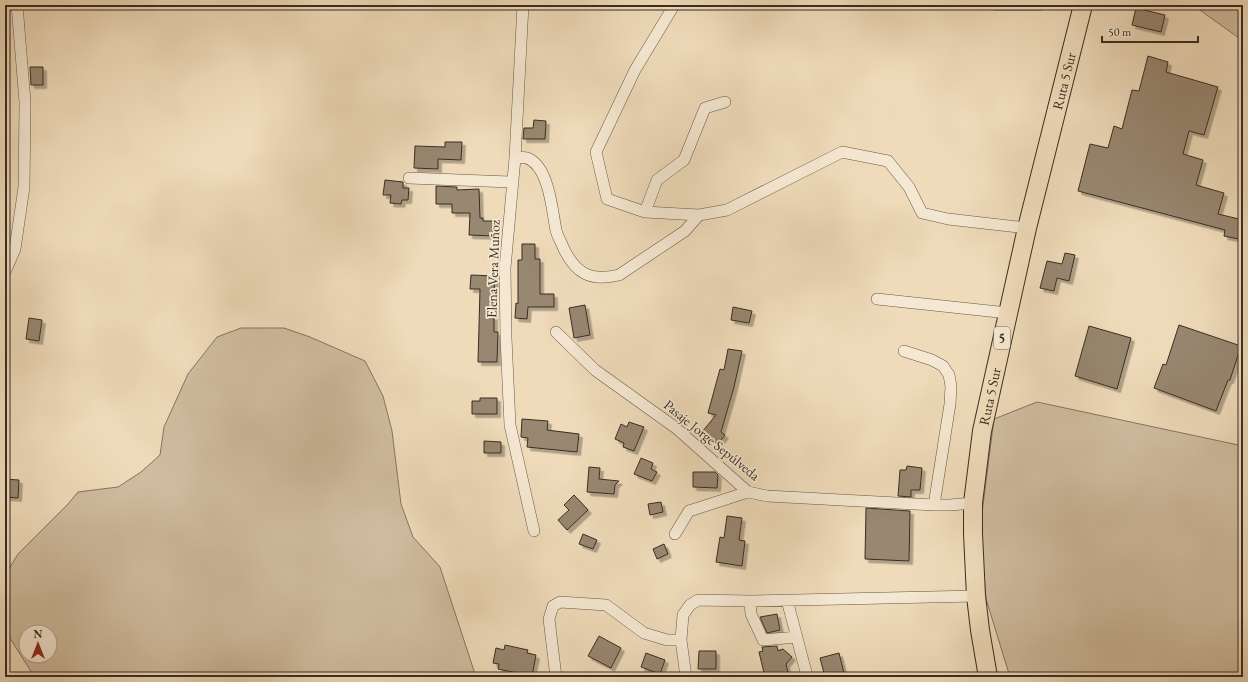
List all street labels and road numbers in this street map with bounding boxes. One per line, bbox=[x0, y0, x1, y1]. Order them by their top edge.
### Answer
street label: Ruta 5 Sur bbox=[1048, 50, 1080, 112]
street label: Elena Vera Muñoz bbox=[482, 219, 504, 318]
road number: 5 bbox=[994, 327, 1010, 349]
street label: Ruta 5 Sur bbox=[975, 366, 1005, 427]
street label: Pasaje Jorge Sepúlveda bbox=[660, 396, 764, 485]

